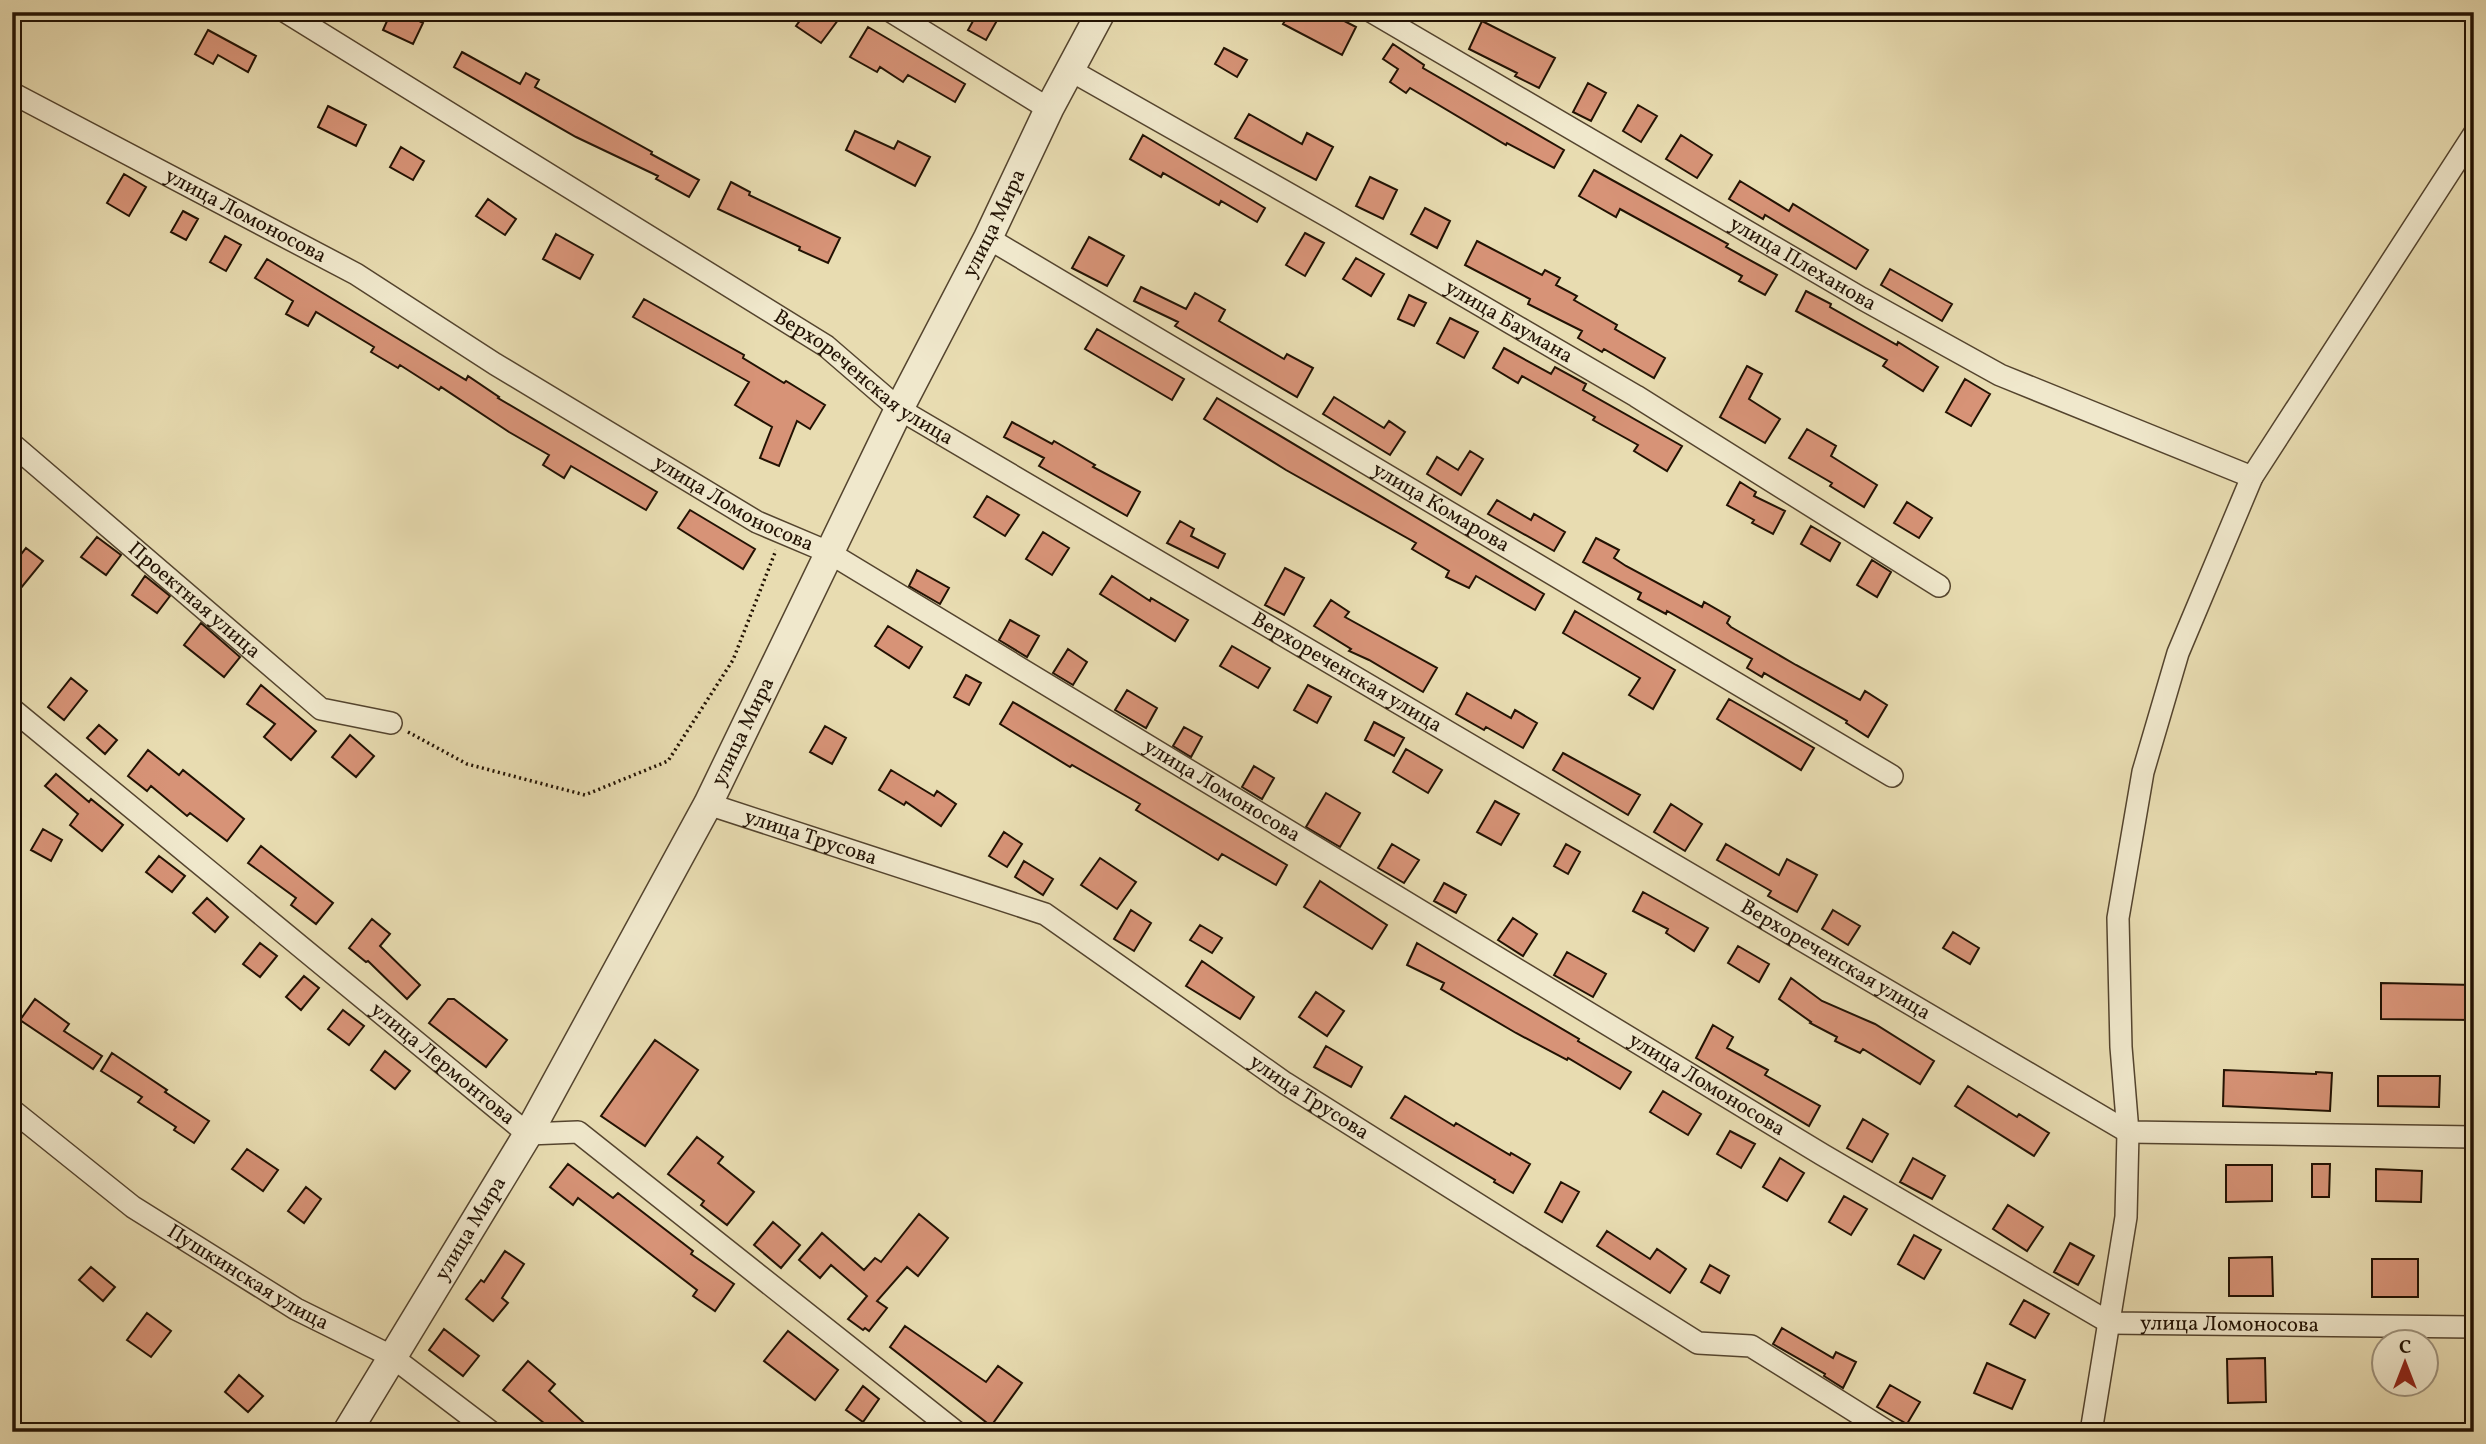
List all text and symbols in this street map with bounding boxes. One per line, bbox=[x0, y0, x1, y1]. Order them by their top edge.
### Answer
street label: улица Ломоносова bbox=[160, 161, 332, 270]
street label: улица Мира bbox=[955, 164, 1033, 283]
street label: улица Плеханова bbox=[1724, 209, 1882, 318]
street label: улица Баумана bbox=[1439, 273, 1578, 371]
street label: Верхореченская улица bbox=[768, 303, 959, 452]
street label: улица Ломоносова bbox=[648, 448, 818, 559]
street label: улица Комарова bbox=[1367, 455, 1515, 560]
street label: Проектная улица bbox=[121, 535, 267, 666]
street label: Верхореченская улица bbox=[1246, 605, 1448, 740]
street label: улица Мира bbox=[704, 672, 782, 791]
street label: улица Ломоносова bbox=[1138, 732, 1306, 850]
street label: улица Трусова bbox=[740, 802, 881, 873]
street label: Верхореченская улица bbox=[1735, 893, 1936, 1027]
street label: улица Лермонтова bbox=[364, 995, 521, 1132]
street label: улица Ломоносова bbox=[1623, 1026, 1791, 1143]
street label: улица Трусова bbox=[1243, 1047, 1375, 1147]
street label: улица Мира bbox=[428, 1171, 513, 1286]
street label: Пушкинская улица bbox=[161, 1217, 334, 1338]
street label: улица Ломоносова bbox=[2140, 1309, 2319, 1340]
north arrow bbox=[2370, 1328, 2440, 1398]
text: С bbox=[2399, 1335, 2411, 1361]

